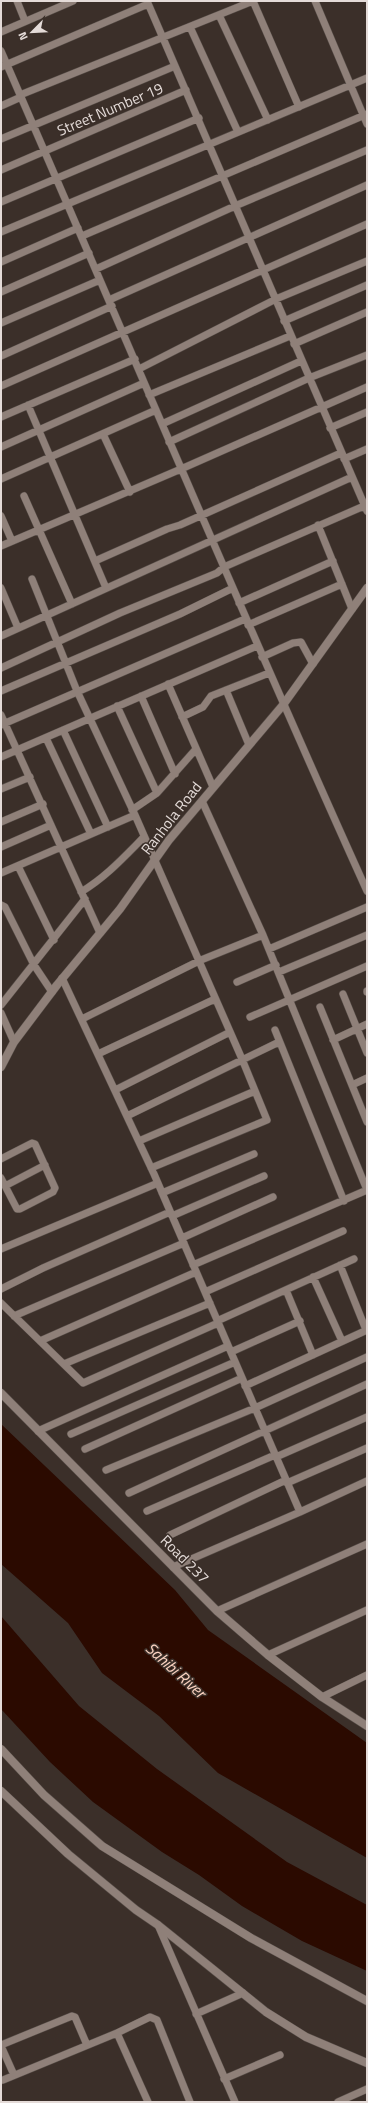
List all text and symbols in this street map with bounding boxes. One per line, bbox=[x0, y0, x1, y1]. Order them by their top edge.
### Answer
north arrow bbox=[12, 12, 52, 52]
text: N bbox=[14, 29, 32, 43]
street label: Street Number 19 bbox=[53, 76, 167, 142]
street label: Ranhola Road bbox=[135, 776, 207, 860]
street label: Road 237 bbox=[155, 1529, 215, 1589]
water label: Sahibi River bbox=[141, 1636, 213, 1705]

